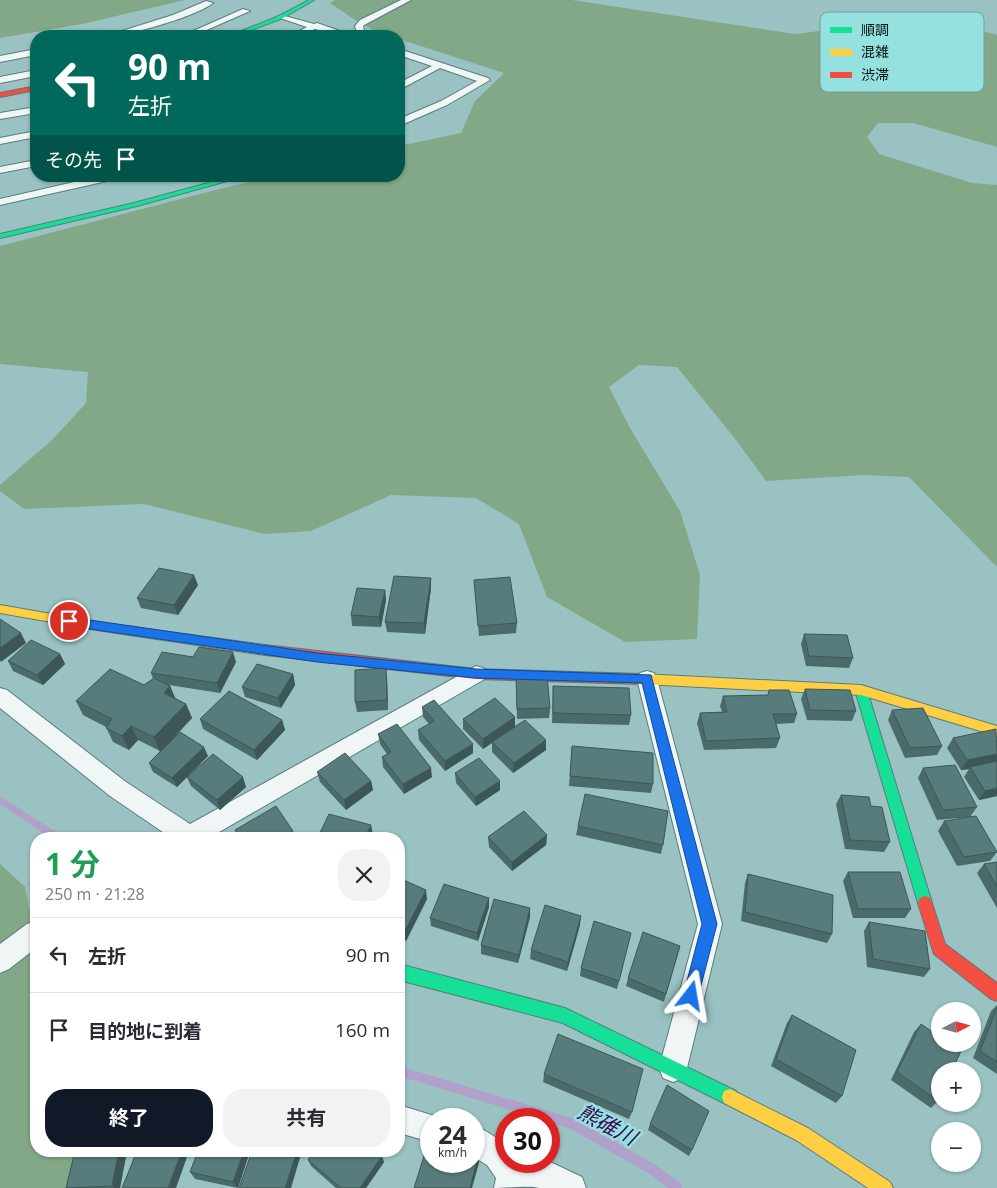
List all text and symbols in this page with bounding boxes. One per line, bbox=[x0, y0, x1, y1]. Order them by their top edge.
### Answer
legend bbox=[820, 12, 984, 92]
text: 順調 bbox=[861, 20, 889, 39]
text: 混雑 bbox=[861, 42, 889, 61]
text: 90 m bbox=[128, 43, 211, 90]
icon: left bbox=[45, 50, 110, 115]
text: 渋滞 bbox=[861, 65, 889, 84]
text: 左折 bbox=[128, 90, 172, 120]
icon: arrive bbox=[112, 145, 140, 173]
text: その先 bbox=[45, 147, 102, 173]
pin bbox=[48, 600, 90, 642]
icon: arrive bbox=[55, 607, 83, 635]
text: 1 分 bbox=[45, 843, 100, 884]
button: close bbox=[338, 849, 390, 901]
text: 250 m · 21:28 bbox=[45, 883, 145, 905]
icon: left bbox=[45, 941, 73, 969]
text: 90 m bbox=[346, 942, 390, 968]
text: 左折 bbox=[88, 943, 126, 969]
position arrow bbox=[664, 969, 716, 1021]
north arrow bbox=[931, 1002, 981, 1052]
map controls bbox=[931, 1002, 981, 1172]
icon: arrive bbox=[45, 1016, 73, 1044]
text: 160 m bbox=[335, 1017, 390, 1043]
text: 目的地に到着 bbox=[88, 1018, 202, 1044]
button: + bbox=[931, 1062, 981, 1112]
button: 終了 bbox=[45, 1089, 213, 1147]
button: 共有 bbox=[223, 1089, 390, 1147]
water label: 熊碓川 bbox=[573, 1097, 644, 1152]
speed limit sign: 30 bbox=[495, 1108, 560, 1173]
text: 24 bbox=[438, 1117, 467, 1151]
button: − bbox=[931, 1122, 981, 1172]
text: km/h bbox=[438, 1144, 467, 1161]

